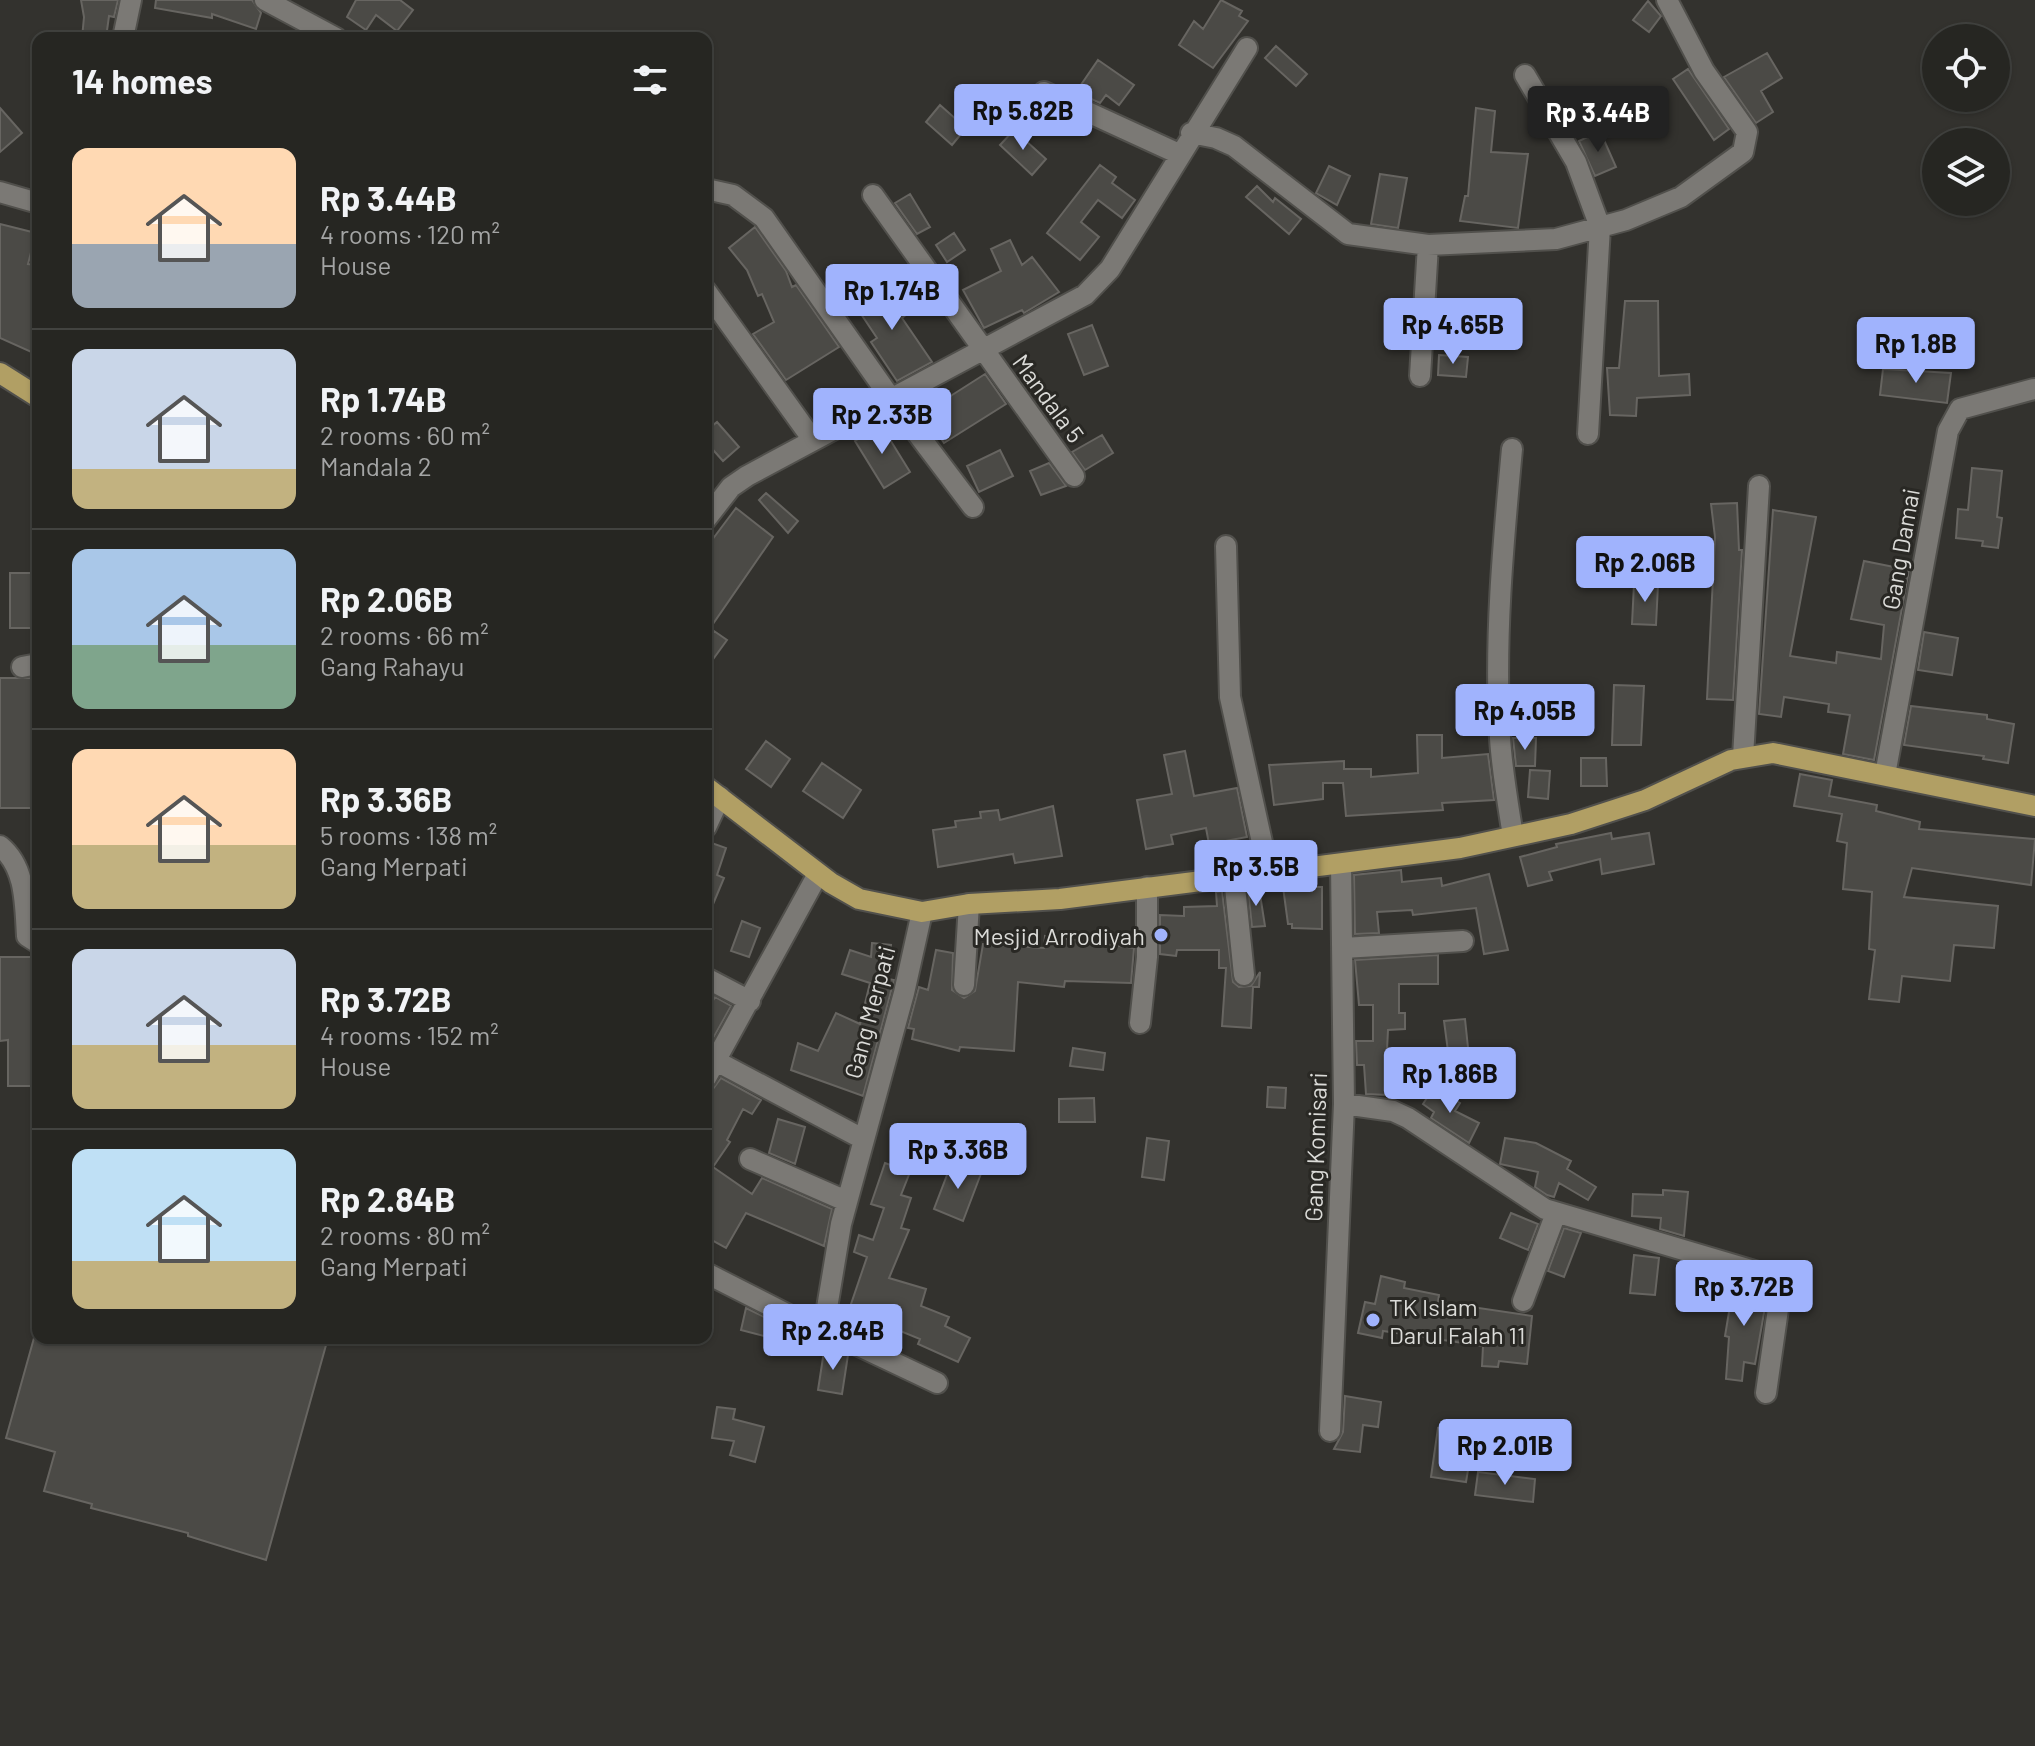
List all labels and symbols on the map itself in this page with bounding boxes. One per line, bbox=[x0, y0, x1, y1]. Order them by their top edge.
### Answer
pin: Rp 5.82B bbox=[940, 84, 1106, 152]
pin: Rp 3.44B bbox=[1515, 86, 1681, 154]
pin: Rp 1.74B bbox=[809, 264, 975, 332]
pin: Rp 4.65B bbox=[1370, 298, 1536, 366]
pin: Rp 1.8B bbox=[1842, 317, 1990, 385]
street label: Mandala 5 bbox=[1007, 348, 1091, 448]
pin: Rp 2.33B bbox=[799, 388, 965, 456]
street label: Gang Damai bbox=[1875, 486, 1925, 612]
pin: Rp 2.06B bbox=[1562, 536, 1728, 604]
pin: Rp 4.05B bbox=[1442, 684, 1608, 752]
pin: Rp 3.5B bbox=[1182, 840, 1330, 908]
place label: Mesjid Arrodiyah bbox=[974, 921, 1145, 950]
marker: Mesjid Arrodiyah bbox=[1152, 926, 1170, 944]
street label: Gang Merpati bbox=[837, 942, 901, 1082]
pin: Rp 1.86B bbox=[1367, 1047, 1533, 1115]
street label: Gang Komisari bbox=[1298, 1072, 1332, 1222]
pin: Rp 3.36B bbox=[875, 1123, 1041, 1191]
pin: Rp 3.72B bbox=[1661, 1260, 1827, 1328]
place label: TK Islam Darul Falah 11 bbox=[1389, 1292, 1525, 1349]
pin: Rp 2.84B bbox=[750, 1304, 916, 1372]
marker: TK Islam Darul Falah 11 bbox=[1364, 1311, 1382, 1329]
pin: Rp 2.01B bbox=[1422, 1419, 1588, 1487]

